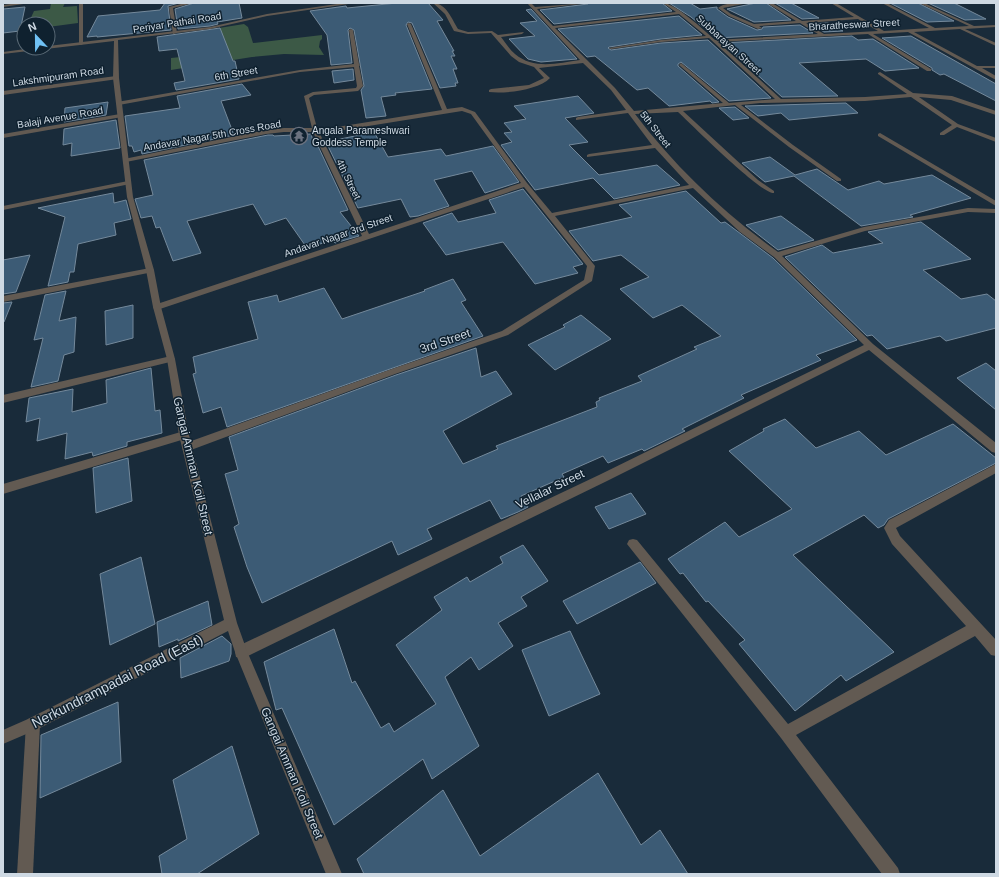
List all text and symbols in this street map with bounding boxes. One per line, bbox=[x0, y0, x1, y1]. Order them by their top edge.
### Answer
street label: Periyar Pathai Road bbox=[132, 10, 222, 35]
street label: Subbarayan Street bbox=[694, 12, 763, 77]
north arrow bbox=[16, 16, 56, 56]
street label: Bharatheswar Street bbox=[808, 17, 900, 32]
text: N bbox=[26, 20, 38, 34]
street label: 6th Street bbox=[214, 64, 259, 83]
street label: Lakshmipuram Road bbox=[12, 65, 105, 88]
street label: Balaji Avenue Road bbox=[16, 105, 104, 130]
street label: 5th Street bbox=[638, 109, 673, 150]
street label: Andavar Nagar 5th Cross Road bbox=[142, 118, 282, 153]
place label: Angala Parameshwari Goddess Temple bbox=[312, 125, 410, 148]
temple icon: Angala Parameshwari Goddess Temple bbox=[289, 126, 309, 146]
street label: 4th Street bbox=[334, 157, 363, 201]
street label: Andavar Nagar 3rd Street bbox=[282, 212, 394, 259]
street label: 3rd Street bbox=[418, 326, 473, 356]
street label: Gangai Amman Koil Street bbox=[170, 396, 216, 537]
street label: Vellalar Street bbox=[513, 466, 587, 512]
street label: Nerkundrampadai Road (East) bbox=[29, 631, 205, 731]
street label: Gangai Amman Koil Street bbox=[258, 705, 326, 841]

